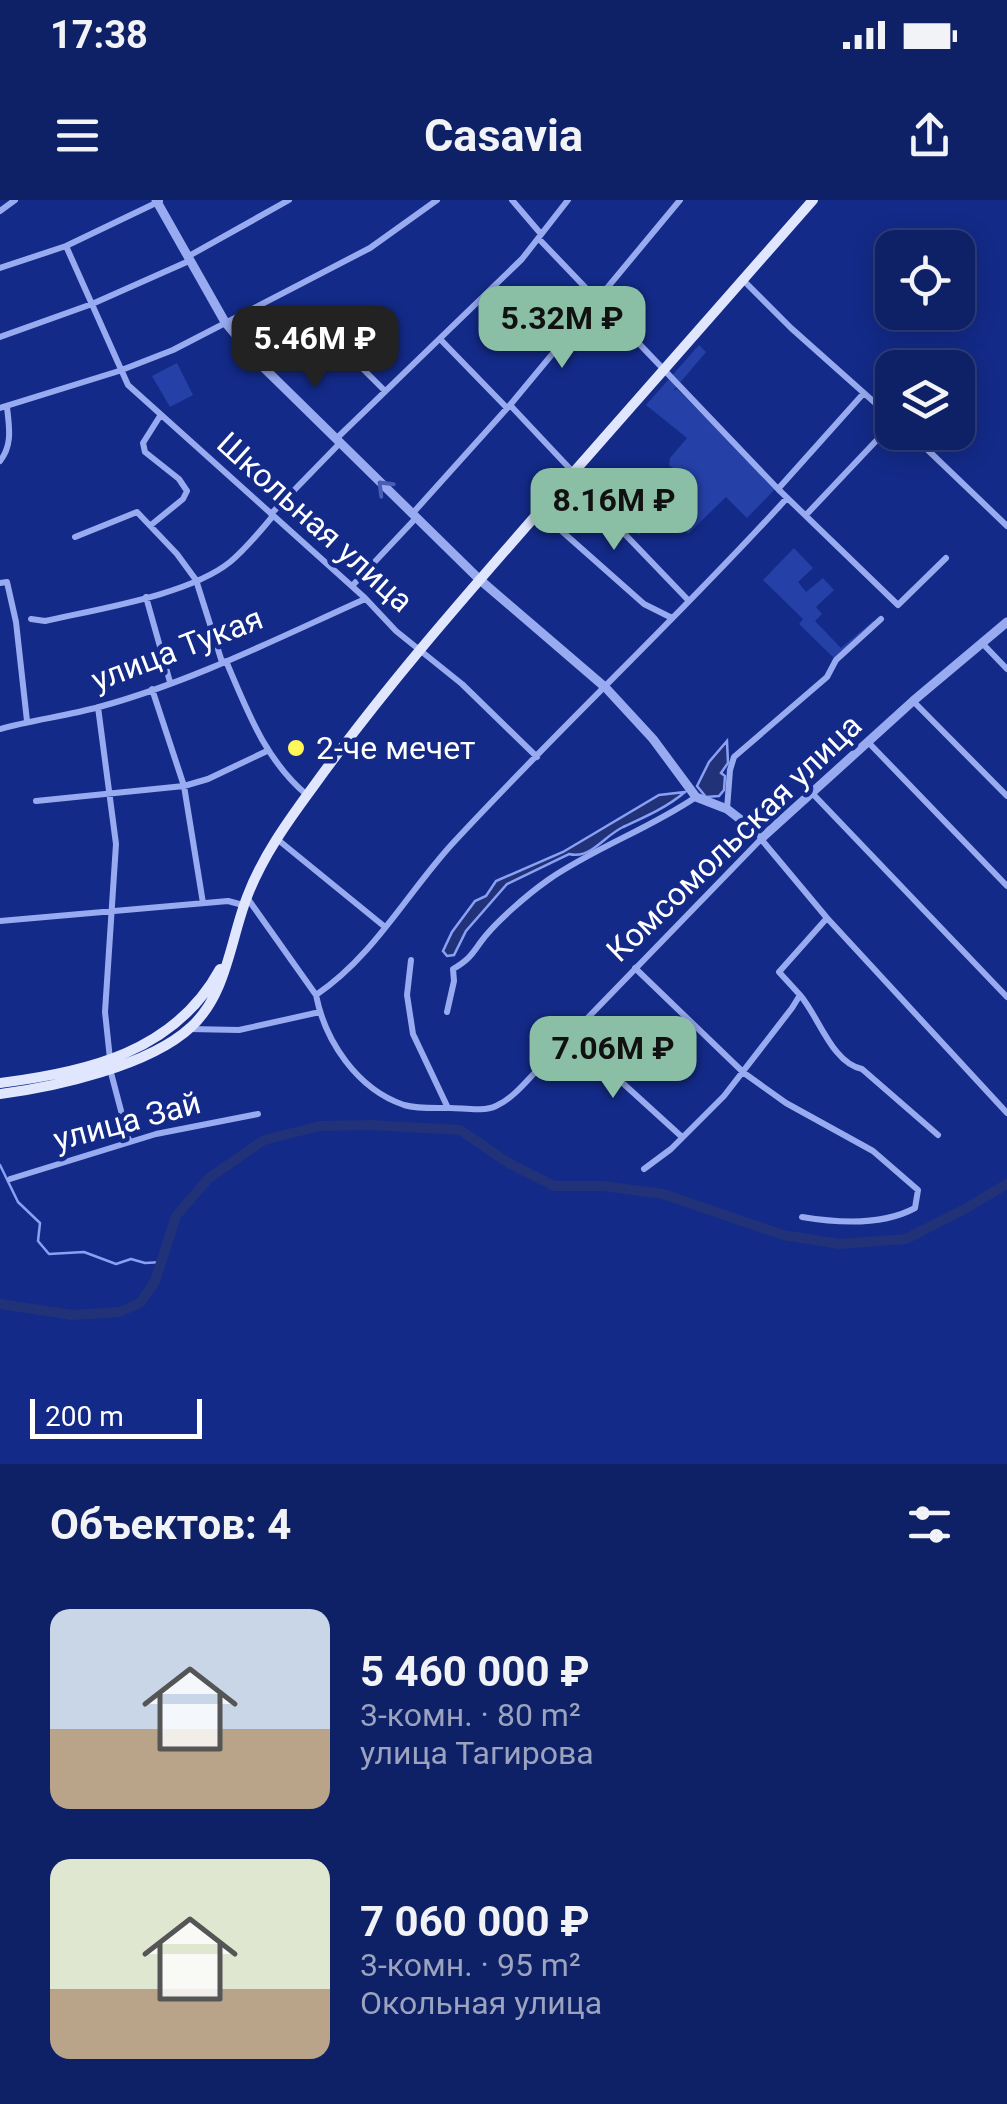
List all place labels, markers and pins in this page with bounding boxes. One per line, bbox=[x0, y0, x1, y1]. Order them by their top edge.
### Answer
pin: 5.32M ₽ bbox=[470, 286, 654, 371]
pin: 5.46M ₽ bbox=[223, 306, 407, 391]
pin: 8.16M ₽ bbox=[522, 468, 706, 553]
place label: 2-че мечет bbox=[316, 729, 475, 767]
marker: 2-че мечет bbox=[285, 737, 307, 759]
pin: 7.06M ₽ bbox=[521, 1016, 705, 1101]

